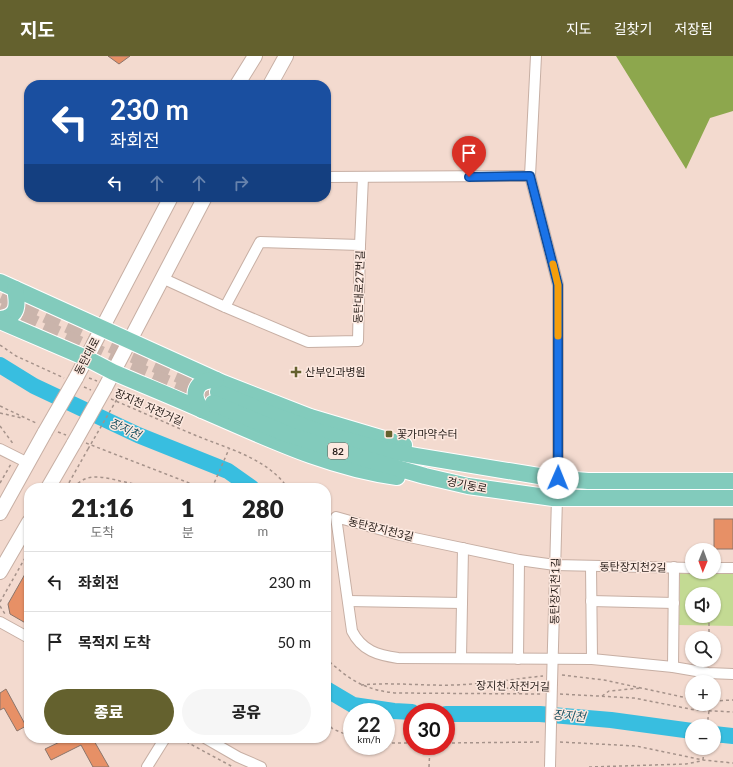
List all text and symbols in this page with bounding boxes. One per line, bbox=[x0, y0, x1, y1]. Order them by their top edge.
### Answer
text: 지도 bbox=[20, 18, 55, 41]
text: 지도 bbox=[566, 20, 592, 37]
text: 길찾기 bbox=[614, 20, 652, 37]
text: 저장됨 bbox=[674, 20, 713, 37]
text: 230 m bbox=[110, 92, 189, 126]
icon: left bbox=[44, 96, 96, 148]
text: 좌회전 bbox=[110, 129, 160, 151]
pin bbox=[452, 136, 486, 177]
icon: arrive bbox=[458, 142, 480, 164]
icon: left bbox=[104, 172, 126, 194]
icon: ahead bbox=[146, 172, 168, 194]
icon: ahead bbox=[188, 172, 210, 194]
icon: right bbox=[230, 172, 252, 194]
street label: 동탄대로27번길 bbox=[351, 250, 366, 324]
street label: 동탄대로 bbox=[71, 335, 102, 377]
place label: 산부인과병원 bbox=[305, 365, 366, 378]
marker: 산부인과병원 bbox=[290, 366, 302, 378]
street label: 장지천 자전거길 bbox=[113, 386, 185, 428]
water label: 장지천 bbox=[107, 415, 143, 443]
place label: 꽃가마약수터 bbox=[397, 427, 458, 440]
marker: 꽃가마약수터 bbox=[384, 429, 394, 439]
road number: 82 bbox=[328, 443, 348, 459]
position arrow bbox=[537, 457, 579, 499]
street label: 경기동로 bbox=[446, 474, 488, 495]
text: 21:16 bbox=[71, 493, 133, 522]
text: 1 bbox=[181, 493, 195, 522]
text: 280 bbox=[242, 494, 284, 523]
street label: 동탄장지천3길 bbox=[347, 514, 415, 543]
text: m bbox=[257, 523, 268, 539]
text: 도착 bbox=[90, 524, 114, 540]
text: 분 bbox=[182, 524, 194, 540]
north arrow bbox=[685, 543, 721, 579]
map controls bbox=[685, 543, 721, 755]
street label: 동탄장지천1길 bbox=[547, 557, 562, 625]
street label: 동탄장지천2길 bbox=[599, 559, 667, 574]
icon: left bbox=[44, 571, 66, 593]
text: 좌회전 bbox=[78, 573, 119, 591]
text: 230 m bbox=[269, 573, 311, 591]
button: sound bbox=[685, 587, 721, 623]
icon: arrive bbox=[44, 631, 66, 653]
button: search bbox=[685, 631, 721, 667]
text: 목적지 도착 bbox=[78, 633, 151, 651]
text: 50 m bbox=[277, 633, 311, 651]
button: + bbox=[685, 675, 721, 711]
street label: 장지천 자전거길 bbox=[476, 678, 550, 693]
button: 종료 bbox=[44, 689, 174, 735]
button: 공유 bbox=[182, 689, 311, 735]
speed limit sign: 30 bbox=[403, 703, 455, 755]
water label: 장지천 bbox=[552, 707, 588, 725]
text: 22 bbox=[357, 712, 381, 736]
button: − bbox=[685, 719, 721, 755]
text: km/h bbox=[357, 733, 381, 745]

